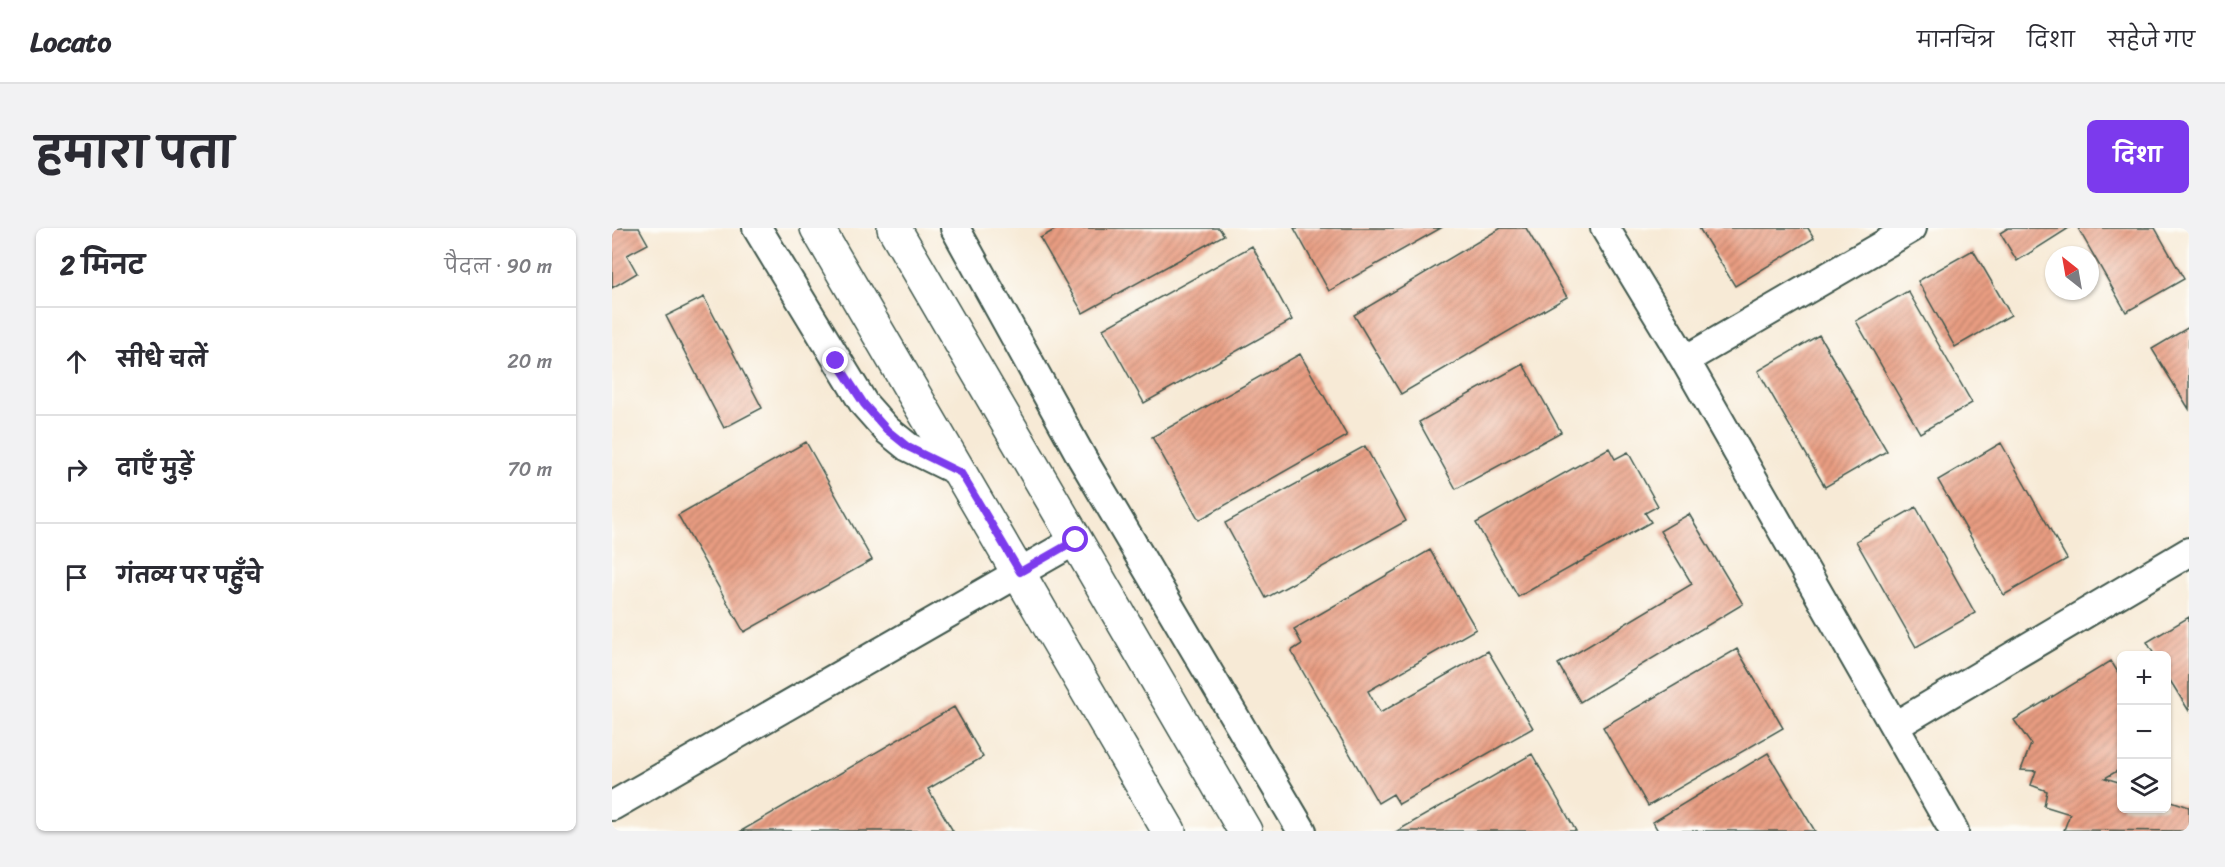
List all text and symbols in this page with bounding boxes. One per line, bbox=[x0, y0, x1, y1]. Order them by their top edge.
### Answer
text: Locato bbox=[30, 17, 111, 66]
text: मानचित्र bbox=[1917, 21, 1994, 59]
text: दिशा bbox=[2027, 21, 2075, 59]
text: सहेजे गए bbox=[2108, 21, 2195, 59]
text: हमारा पता bbox=[36, 116, 234, 190]
button: दिशा bbox=[2087, 120, 2189, 193]
text: 2 मिनट bbox=[60, 242, 145, 288]
north arrow bbox=[2045, 246, 2099, 300]
text: पैदल · 90 m bbox=[445, 249, 552, 284]
text: सीधे चलें bbox=[117, 340, 207, 379]
text: 20 m bbox=[507, 344, 552, 379]
icon: ahead bbox=[60, 345, 93, 378]
route end bbox=[822, 347, 848, 373]
text: दाएँ मुड़ें bbox=[117, 448, 194, 487]
text: 70 m bbox=[507, 452, 552, 487]
icon: right bbox=[60, 453, 93, 486]
route start bbox=[1062, 526, 1088, 552]
text: गंतव्य पर पहुँचे bbox=[117, 556, 262, 595]
icon: arrive bbox=[60, 561, 93, 594]
map controls bbox=[2117, 651, 2171, 813]
button: + bbox=[2117, 651, 2171, 705]
button: − bbox=[2117, 705, 2171, 759]
button: layers bbox=[2117, 759, 2171, 813]

